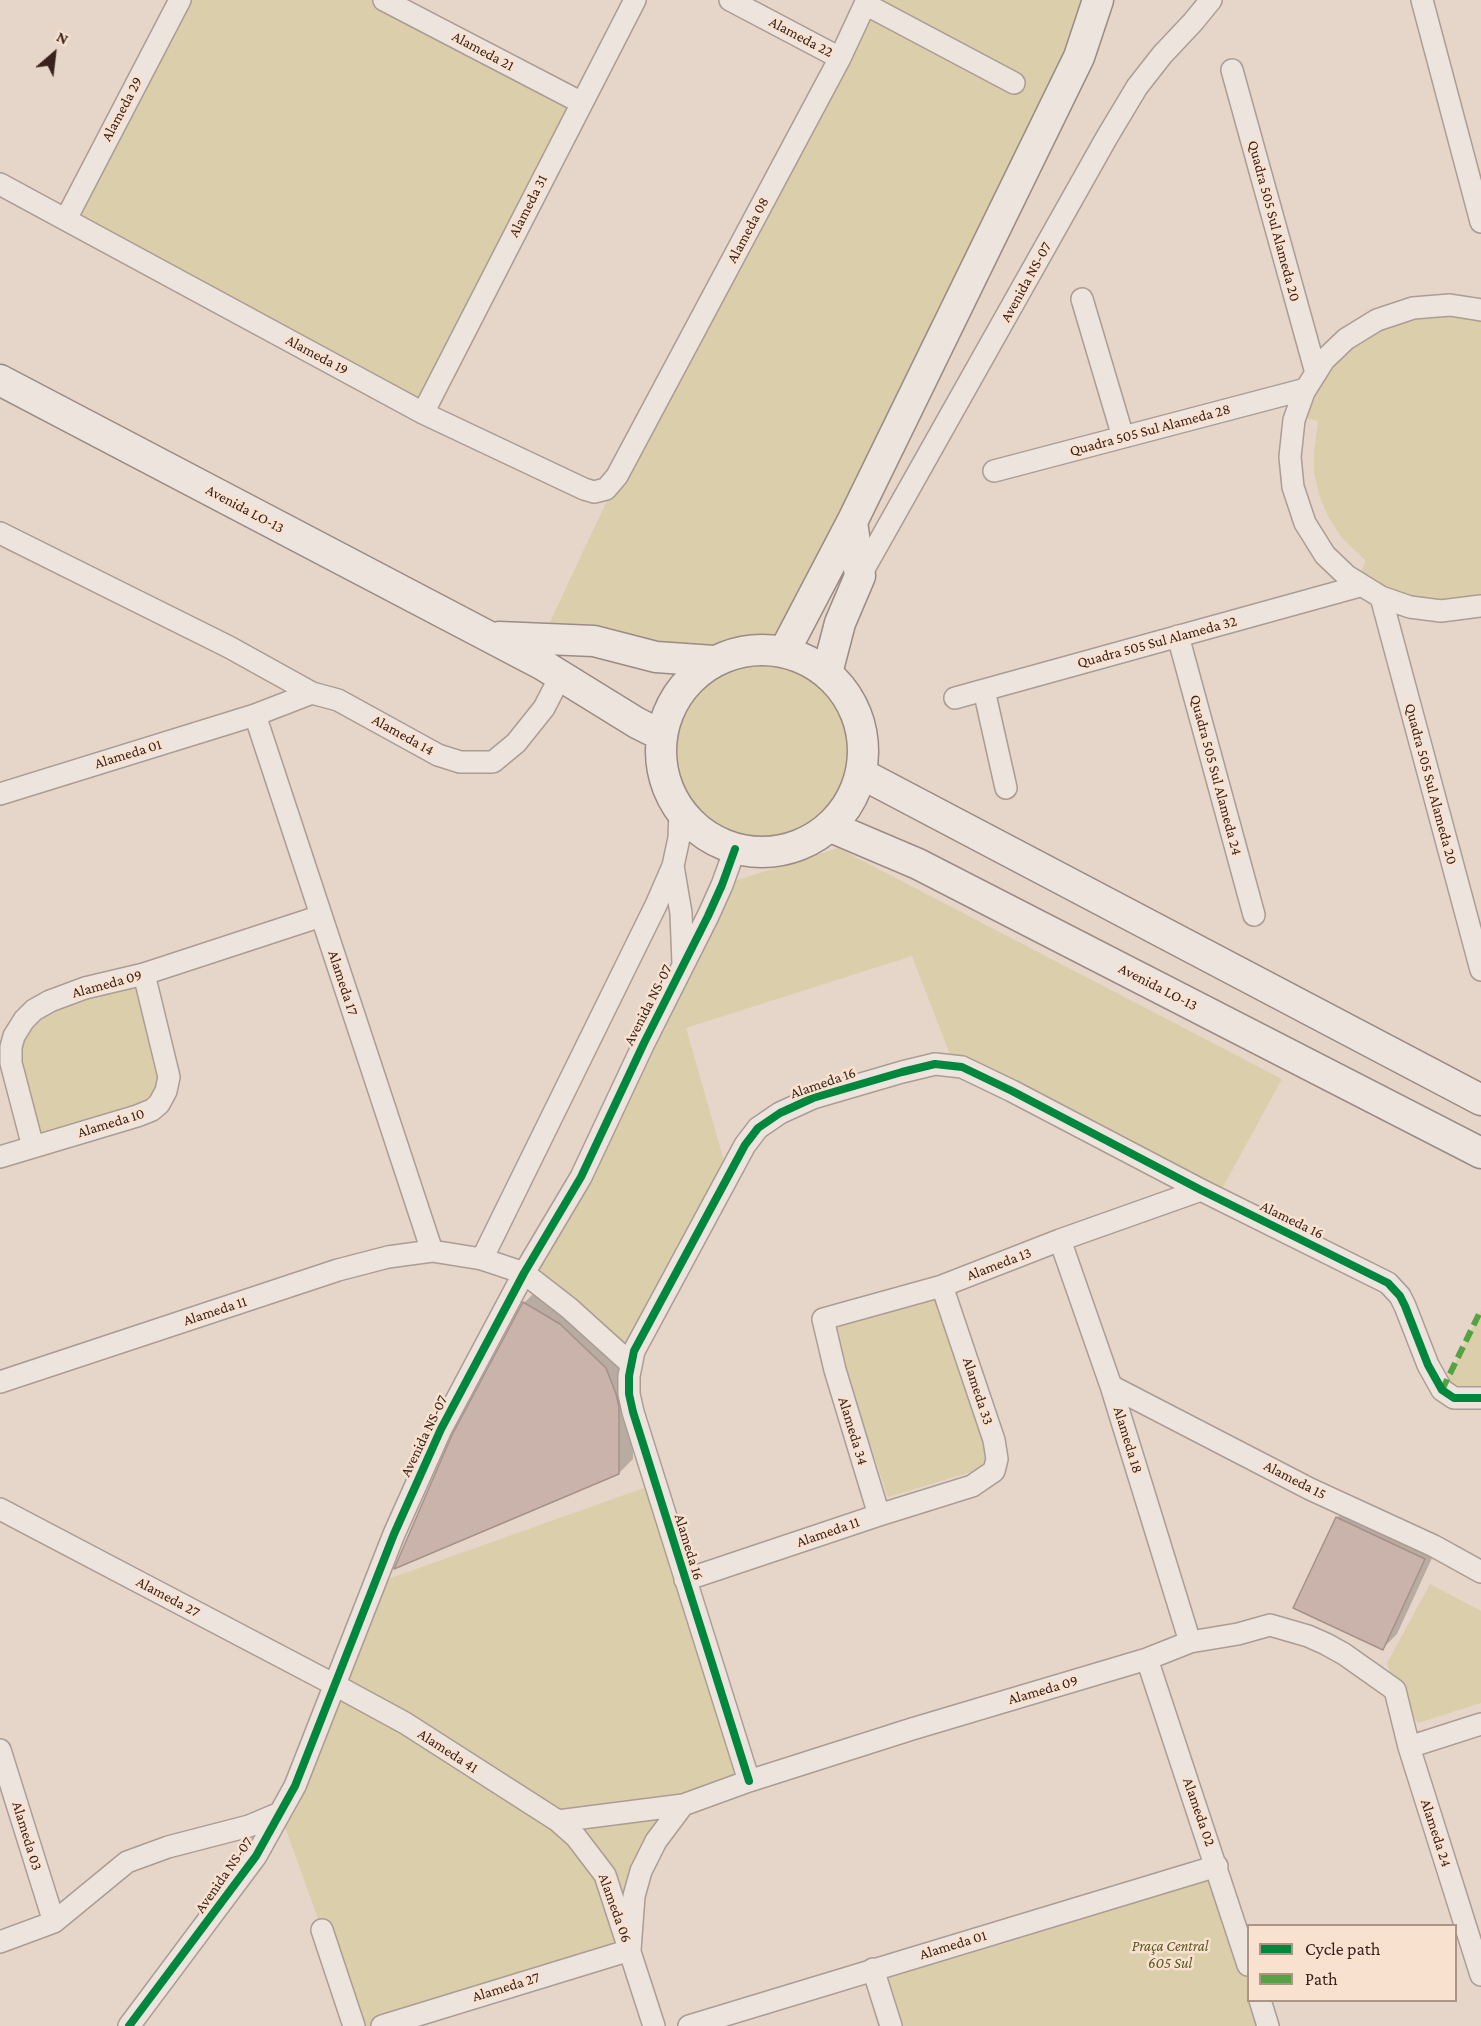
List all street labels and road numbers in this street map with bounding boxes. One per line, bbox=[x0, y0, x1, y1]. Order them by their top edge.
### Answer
street label: Alameda 22 bbox=[766, 13, 836, 61]
street label: Alameda 21 bbox=[449, 27, 517, 75]
street label: Alameda 29 bbox=[98, 74, 146, 144]
street label: Quadra 505 Sul Alameda 20 bbox=[1244, 138, 1304, 304]
street label: Alameda 31 bbox=[505, 172, 551, 240]
street label: Alameda 08 bbox=[723, 194, 773, 266]
street label: Avenida NS-07 bbox=[997, 239, 1055, 325]
street label: Alameda 19 bbox=[283, 331, 351, 379]
street label: Quadra 505 Sul Alameda 28 bbox=[1068, 400, 1232, 460]
street label: Avenida LO-13 bbox=[203, 481, 287, 537]
street label: Quadra 505 Sul Alameda 32 bbox=[1075, 612, 1239, 672]
street label: Quadra 505 Sul Alameda 24 bbox=[1186, 693, 1246, 857]
street label: Quadra 505 Sul Alameda 20 bbox=[1401, 701, 1461, 867]
street label: Alameda 14 bbox=[369, 711, 437, 759]
street label: Alameda 01 bbox=[92, 735, 164, 773]
street label: Alameda 17 bbox=[324, 948, 362, 1018]
street label: Avenida LO-13 bbox=[1116, 959, 1200, 1015]
street label: Avenida NS-07 bbox=[620, 961, 676, 1049]
street label: Alameda 09 bbox=[70, 966, 144, 1002]
street label: Alameda 16 bbox=[788, 1063, 858, 1103]
street label: Alameda 10 bbox=[75, 1104, 147, 1142]
street label: Alameda 16 bbox=[1257, 1197, 1327, 1243]
street label: Alameda 13 bbox=[964, 1243, 1034, 1285]
street label: Alameda 11 bbox=[181, 1292, 249, 1330]
street label: Alameda 33 bbox=[959, 1355, 997, 1427]
street label: Avenida NS-07 bbox=[396, 1392, 452, 1480]
street label: Alameda 34 bbox=[834, 1395, 872, 1467]
street label: Alameda 18 bbox=[1109, 1404, 1147, 1476]
street label: Alameda 15 bbox=[1261, 1457, 1329, 1503]
street label: Alameda 16 bbox=[670, 1512, 708, 1582]
street label: Alameda 11 bbox=[794, 1513, 862, 1551]
street label: Alameda 27 bbox=[133, 1573, 203, 1621]
street label: Alameda 09 bbox=[1006, 1671, 1080, 1709]
street label: Alameda 41 bbox=[414, 1725, 482, 1777]
street label: Alameda 02 bbox=[1179, 1775, 1219, 1849]
street label: Alameda 24 bbox=[1417, 1797, 1455, 1869]
street label: Alameda 03 bbox=[8, 1799, 46, 1873]
street label: Avenida NS-07 bbox=[191, 1834, 257, 1916]
street label: Alameda 06 bbox=[594, 1871, 636, 1945]
street label: Alameda 01 bbox=[917, 1926, 989, 1964]
street label: Alameda 27 bbox=[470, 1968, 542, 2006]

